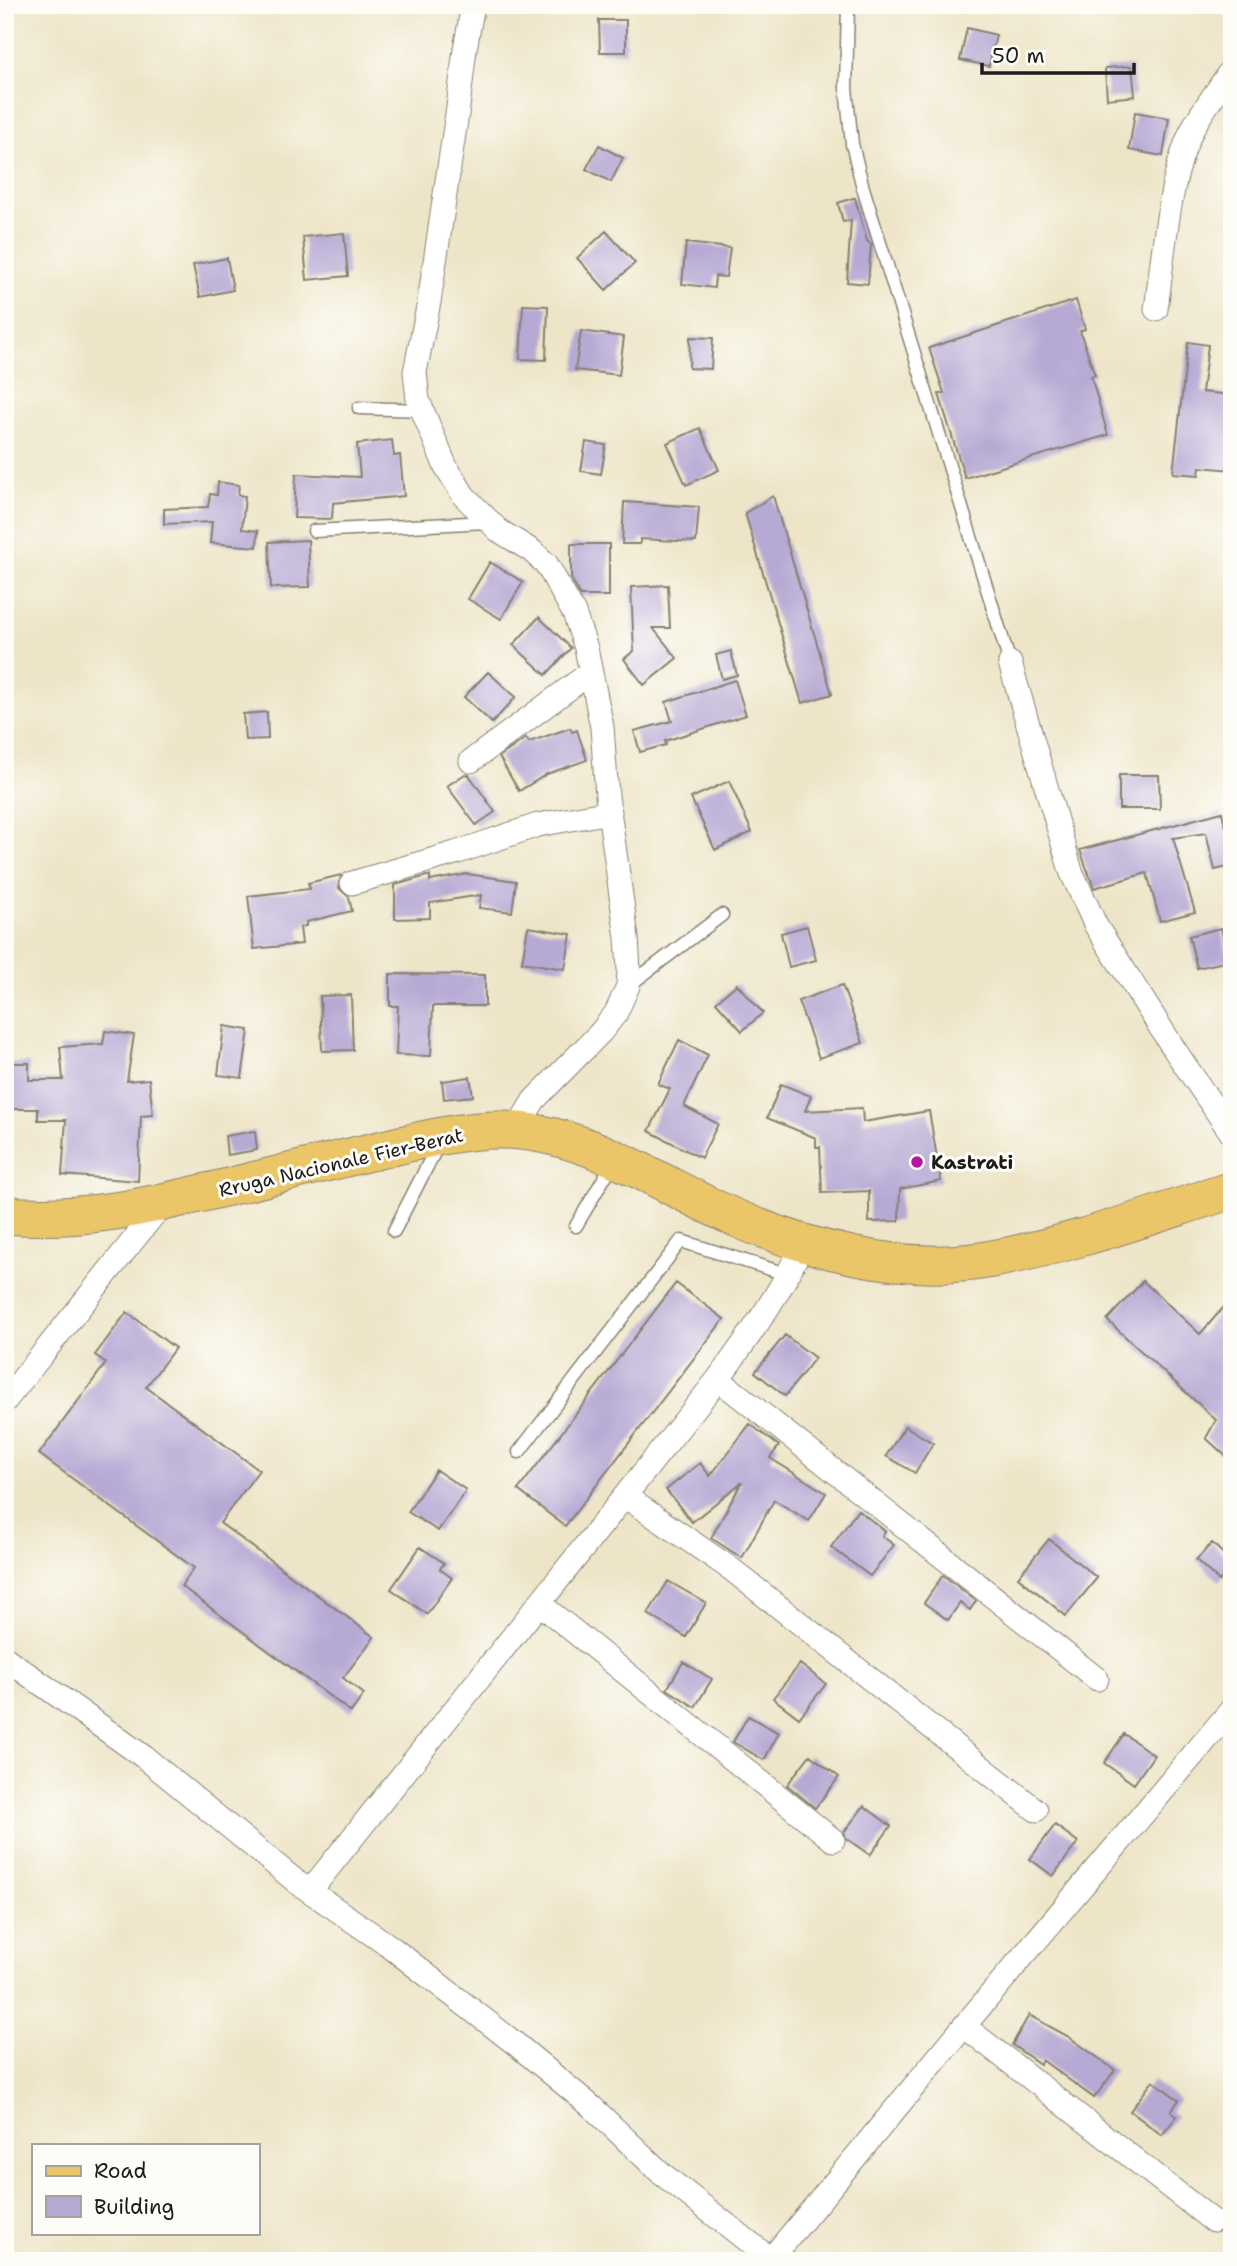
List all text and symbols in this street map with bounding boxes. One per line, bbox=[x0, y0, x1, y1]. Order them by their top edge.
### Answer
scale bar bbox=[982, 32, 1134, 76]
text: 50 m bbox=[992, 42, 1045, 70]
street label: Rruga Nacionale Fier-Berat bbox=[216, 1122, 466, 1203]
place label: Kastrati bbox=[931, 1150, 1013, 1175]
marker: Kastrati bbox=[909, 1154, 925, 1170]
legend bbox=[32, 2144, 259, 2234]
text: Road bbox=[94, 2157, 147, 2185]
text: Building bbox=[94, 2193, 174, 2221]

